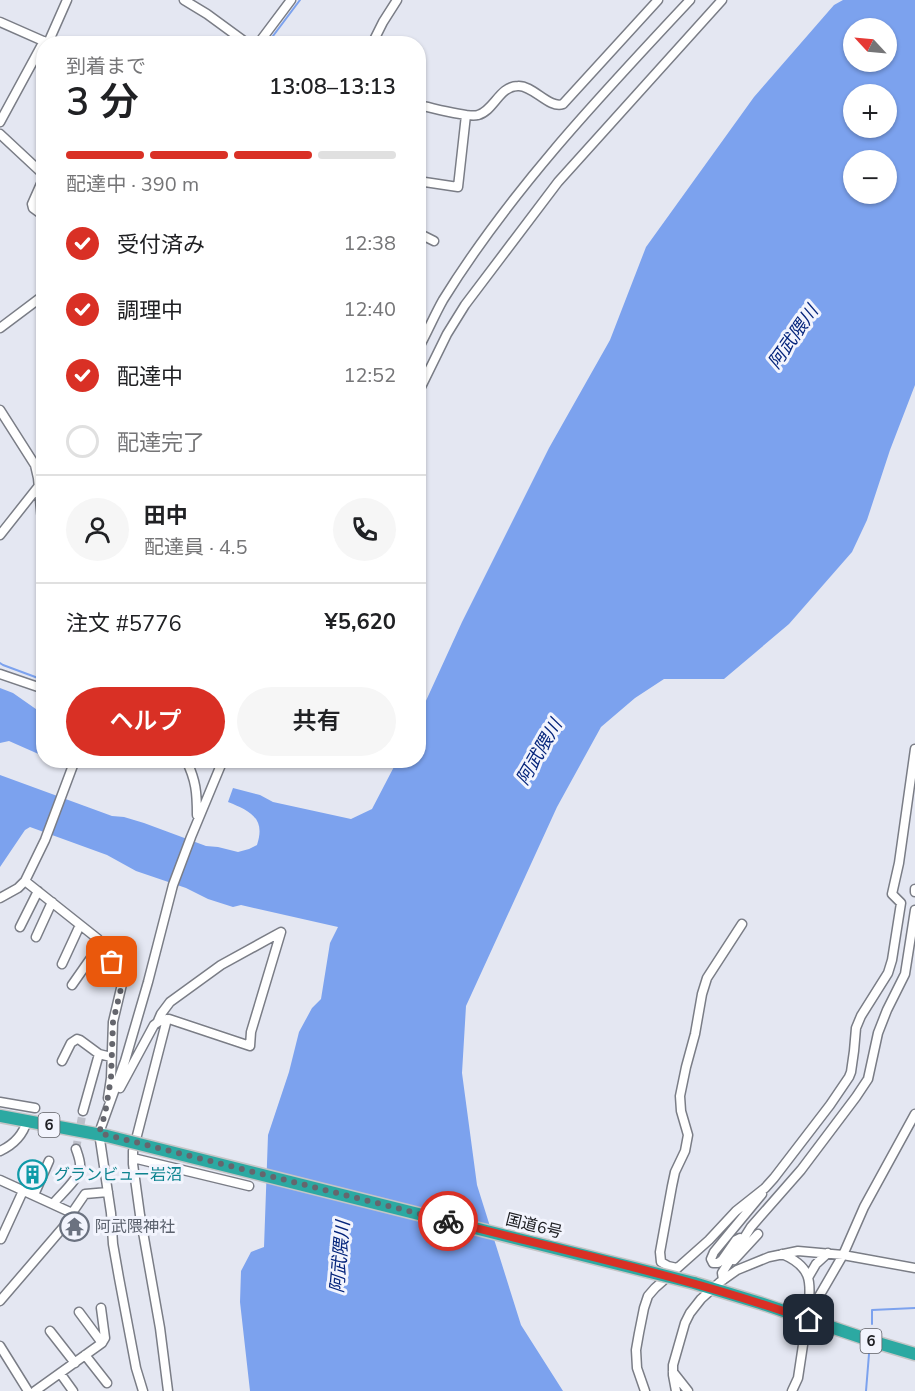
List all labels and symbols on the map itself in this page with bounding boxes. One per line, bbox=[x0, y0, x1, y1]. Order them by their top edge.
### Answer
north arrow bbox=[843, 18, 897, 72]
water label: 阿武隈川 bbox=[763, 299, 825, 373]
water label: 阿武隈川 bbox=[511, 713, 568, 789]
pin bbox=[86, 936, 137, 987]
road number: 6 bbox=[38, 1113, 60, 1137]
building icon: グランビュー岩沼 bbox=[17, 1159, 49, 1191]
place label: グランビュー岩沼 bbox=[54, 1164, 182, 1186]
courier bbox=[418, 1191, 478, 1251]
street label: 国道6号 bbox=[503, 1208, 565, 1244]
temple icon: 阿武隈神社 bbox=[58, 1211, 90, 1243]
place label: 阿武隈神社 bbox=[95, 1216, 175, 1238]
water label: 阿武隈川 bbox=[325, 1218, 355, 1294]
pin bbox=[783, 1294, 834, 1345]
road number: 6 bbox=[860, 1329, 882, 1353]

